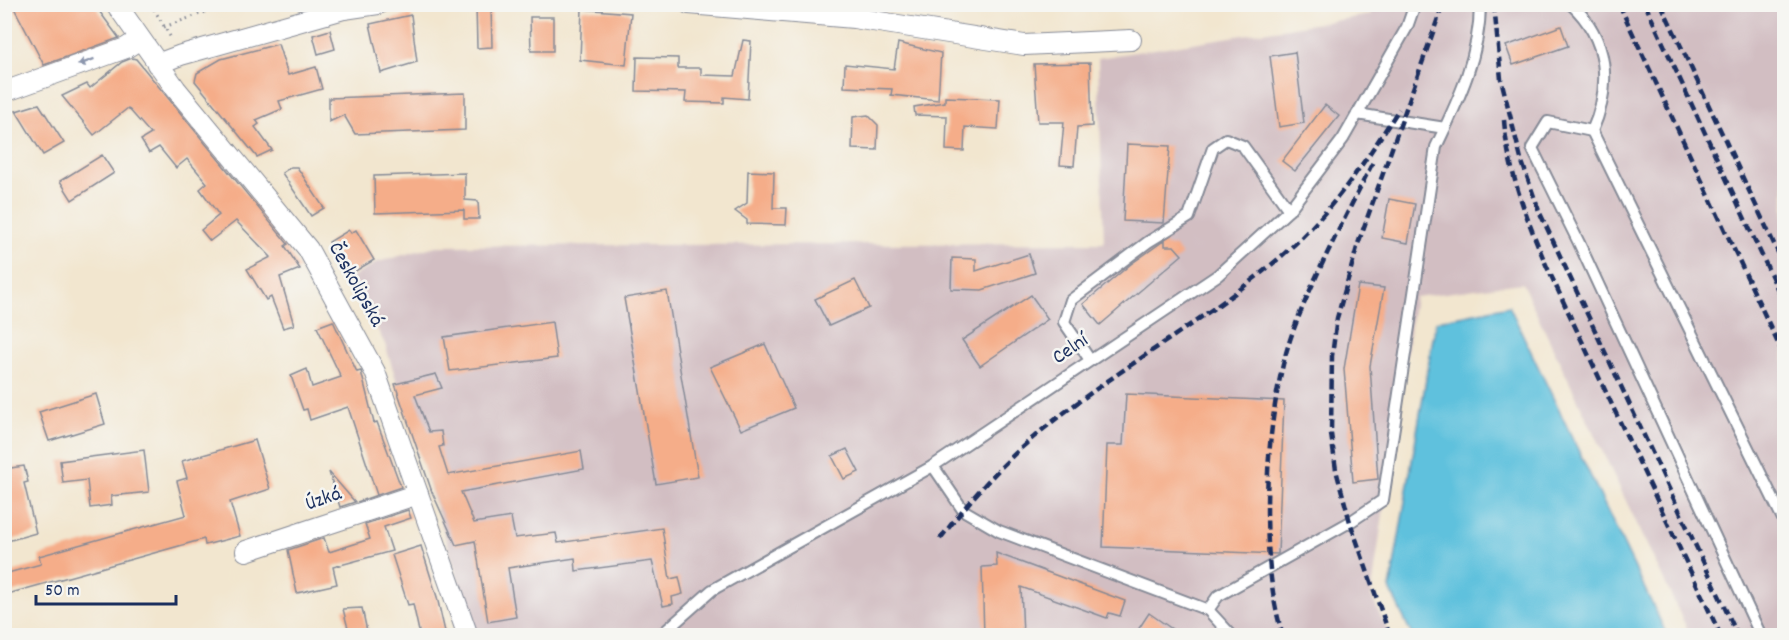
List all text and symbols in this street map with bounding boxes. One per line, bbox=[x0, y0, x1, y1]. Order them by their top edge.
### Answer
one-way arrow bbox=[77, 57, 95, 67]
street label: Českolipská bbox=[319, 237, 391, 333]
street label: Celní bbox=[1047, 326, 1097, 373]
street label: Úzká bbox=[302, 480, 347, 520]
scale bar bbox=[36, 568, 176, 606]
text: 50 m bbox=[45, 579, 80, 604]

